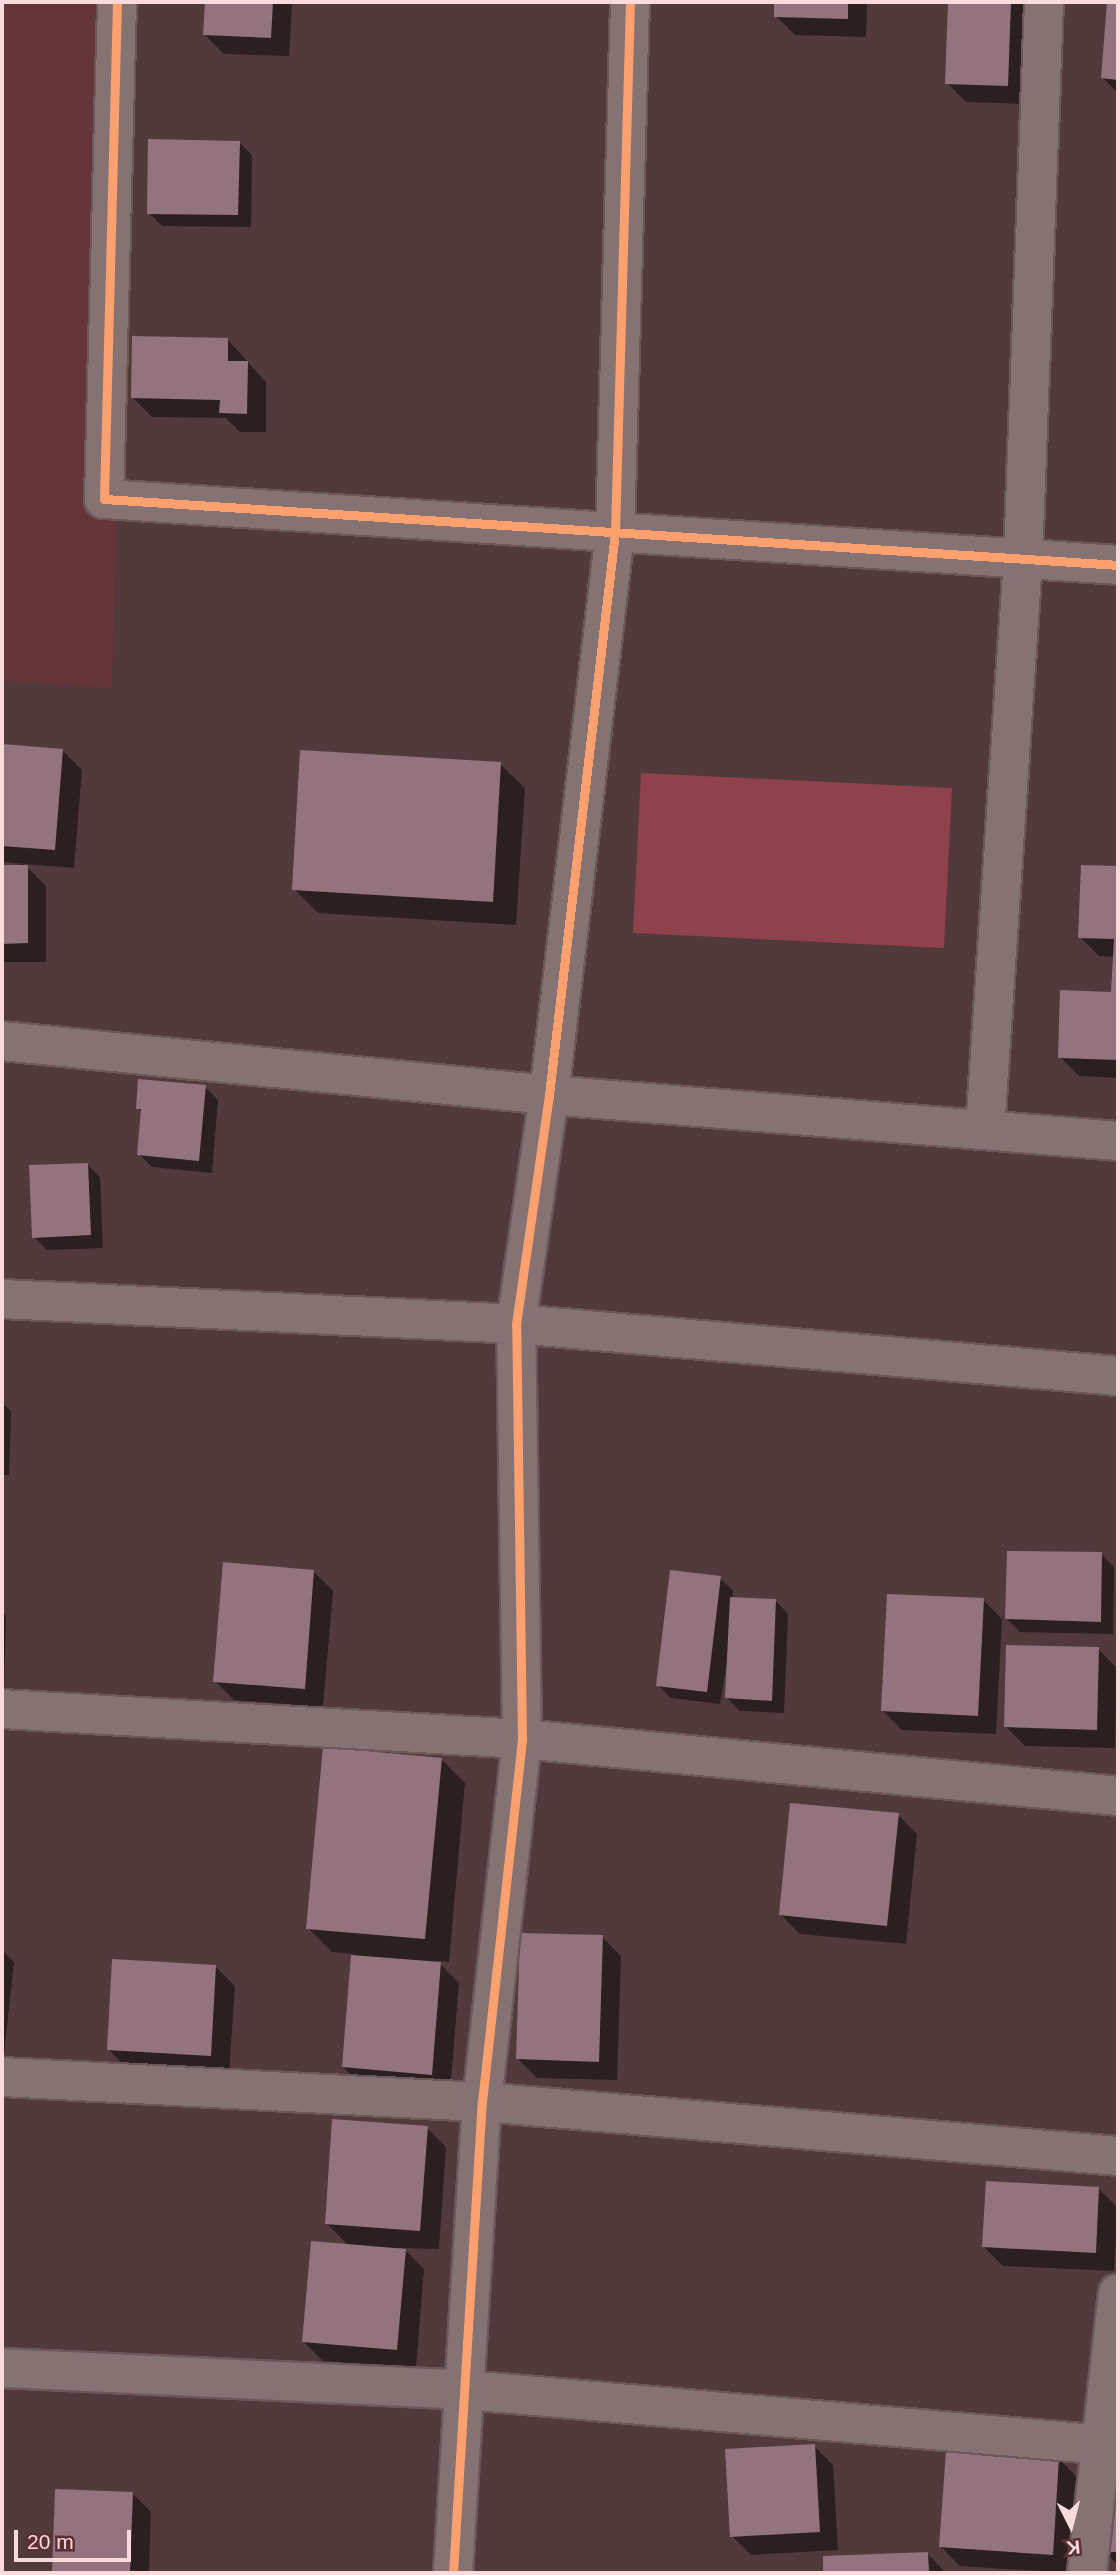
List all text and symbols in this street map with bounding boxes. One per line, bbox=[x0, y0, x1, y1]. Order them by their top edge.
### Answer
north arrow bbox=[1036, 2491, 1106, 2561]
scale bar bbox=[18, 2516, 135, 2560]
text: 20 m bbox=[27, 2530, 74, 2553]
text: K bbox=[1065, 2536, 1081, 2559]

